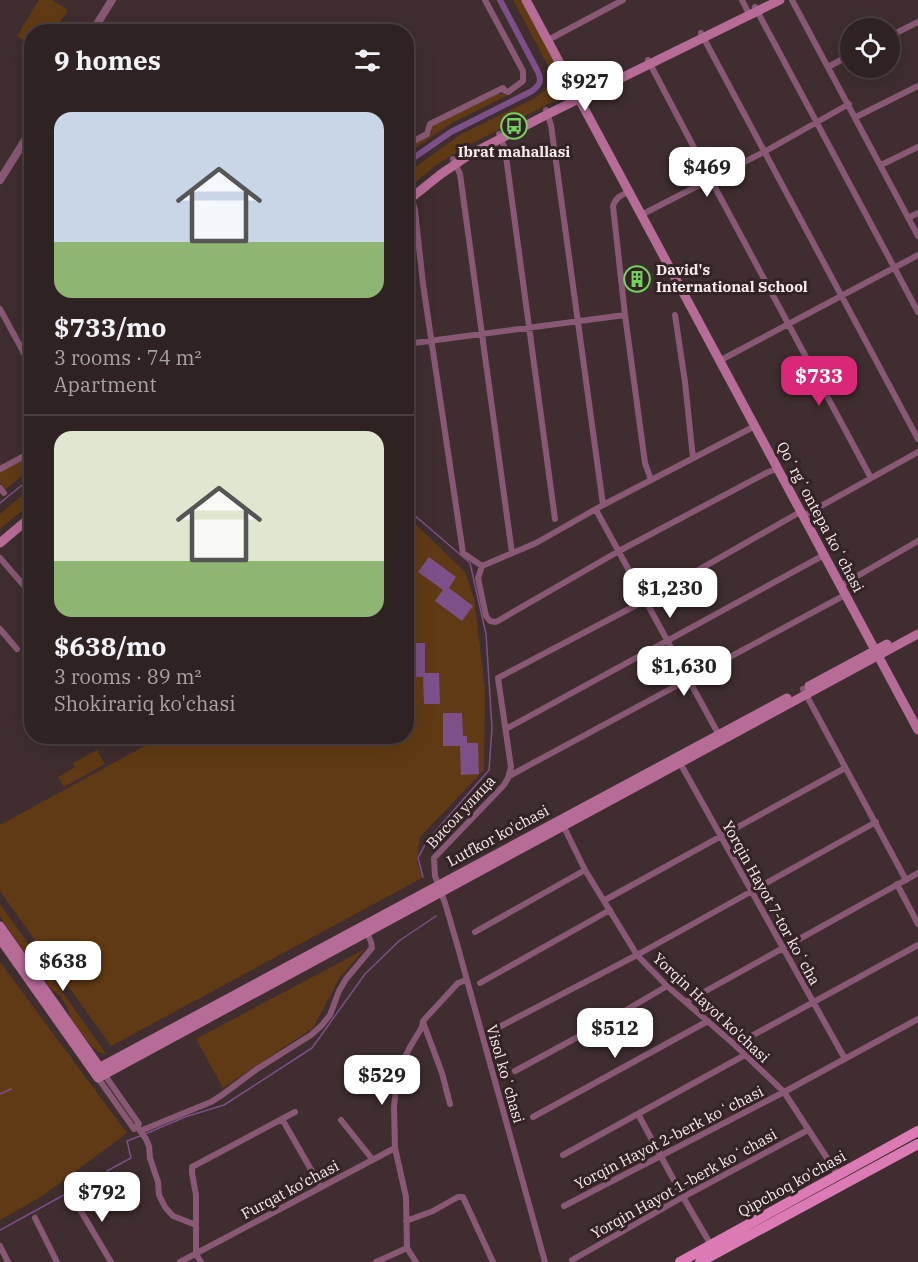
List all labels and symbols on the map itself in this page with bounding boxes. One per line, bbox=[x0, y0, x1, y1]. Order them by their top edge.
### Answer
pin: $927 bbox=[549, 61, 621, 112]
bus stop icon: Ibrat mahallasi bbox=[499, 111, 529, 141]
place label: Ibrat mahallasi bbox=[458, 142, 570, 161]
pin: $469 bbox=[671, 147, 743, 198]
place label: David's International School bbox=[656, 260, 808, 296]
building icon: David's International School bbox=[622, 264, 652, 294]
pin: $733 bbox=[783, 356, 855, 407]
street label: Qoʻrgʻontepa koʻchasi bbox=[773, 438, 868, 596]
pin: $1,230 bbox=[621, 568, 719, 619]
pin: $1,630 bbox=[635, 646, 733, 697]
street label: Висол улица bbox=[422, 771, 499, 852]
street label: Lutfkor ko'chasi bbox=[443, 801, 552, 870]
street label: Yorqin Hayot 7-tor koʻcha bbox=[718, 817, 825, 988]
pin: $638 bbox=[27, 941, 99, 992]
street label: Yorqin Hayot ko'chasi bbox=[649, 949, 774, 1067]
pin: $512 bbox=[579, 1008, 651, 1059]
street label: Visol koʻchasi bbox=[482, 1022, 529, 1126]
pin: $529 bbox=[346, 1055, 418, 1106]
street label: Yorqin Hayot 2-berk koʻchasi bbox=[571, 1081, 767, 1194]
street label: Yorqin Hayot 1-berk koʻchasi bbox=[588, 1124, 780, 1243]
street label: Qipchoq ko'chasi bbox=[735, 1146, 849, 1221]
street label: Furqat ko'chasi bbox=[238, 1156, 342, 1223]
pin: $792 bbox=[66, 1172, 138, 1223]

